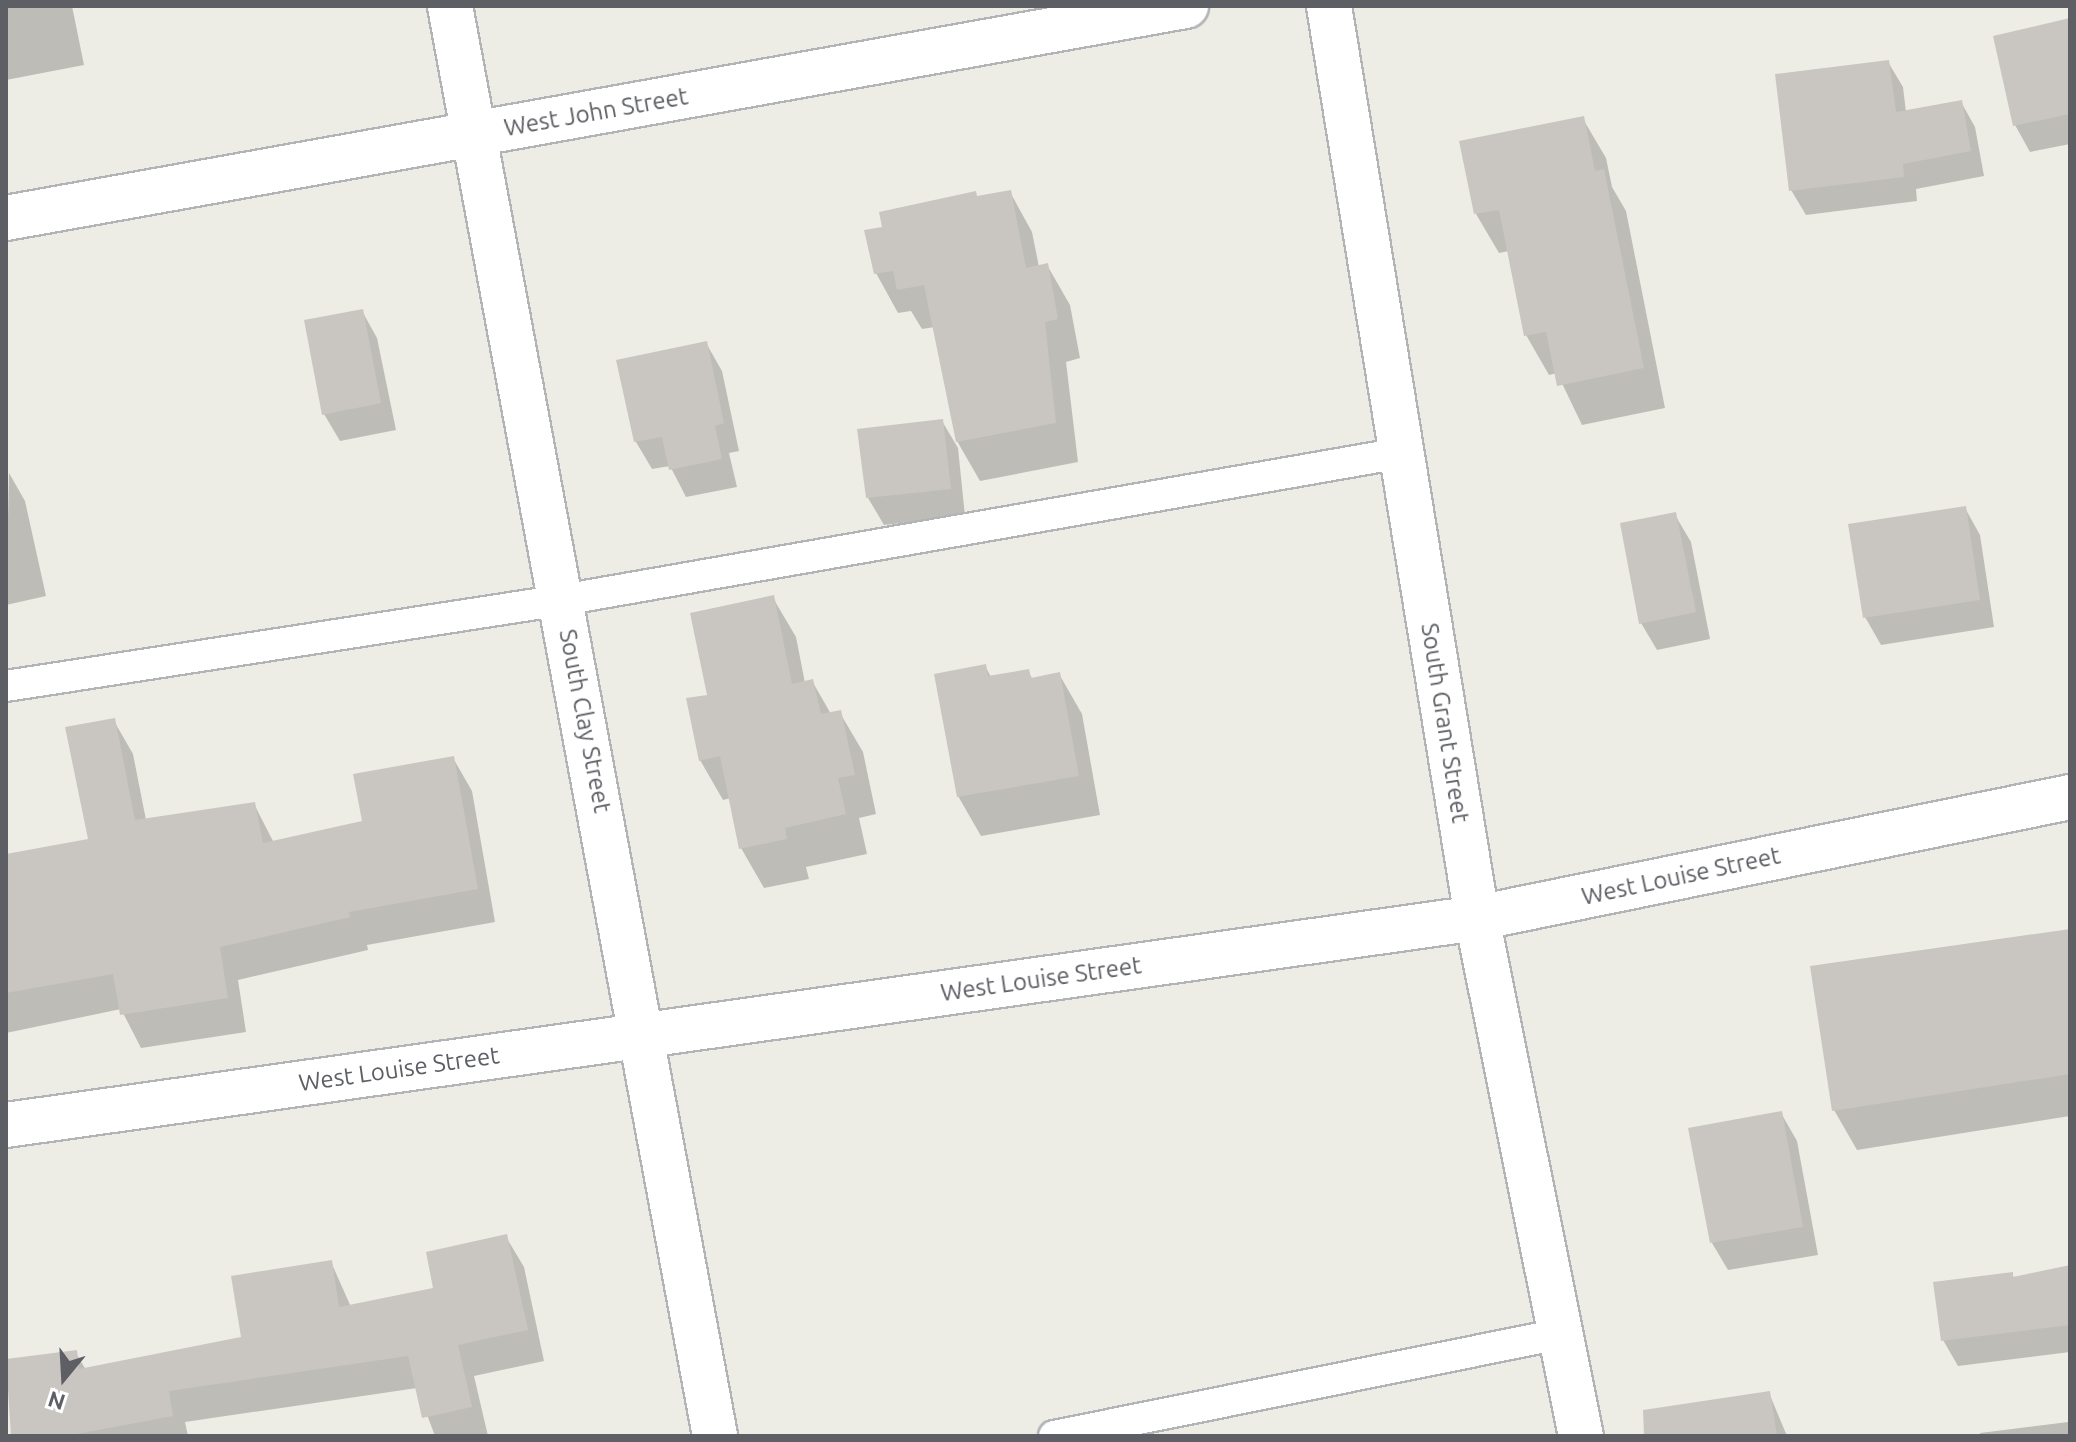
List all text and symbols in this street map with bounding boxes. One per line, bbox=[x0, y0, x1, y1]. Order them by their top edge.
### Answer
street label: West John Street bbox=[502, 82, 690, 142]
street label: South Grant Street bbox=[1415, 621, 1475, 825]
street label: South Clay Street bbox=[553, 627, 617, 815]
street label: West Louise Street bbox=[1579, 841, 1783, 911]
street label: West Louise Street bbox=[939, 951, 1143, 1007]
street label: West Louise Street bbox=[297, 1041, 501, 1097]
north arrow bbox=[24, 1338, 104, 1418]
text: N bbox=[45, 1387, 68, 1416]

